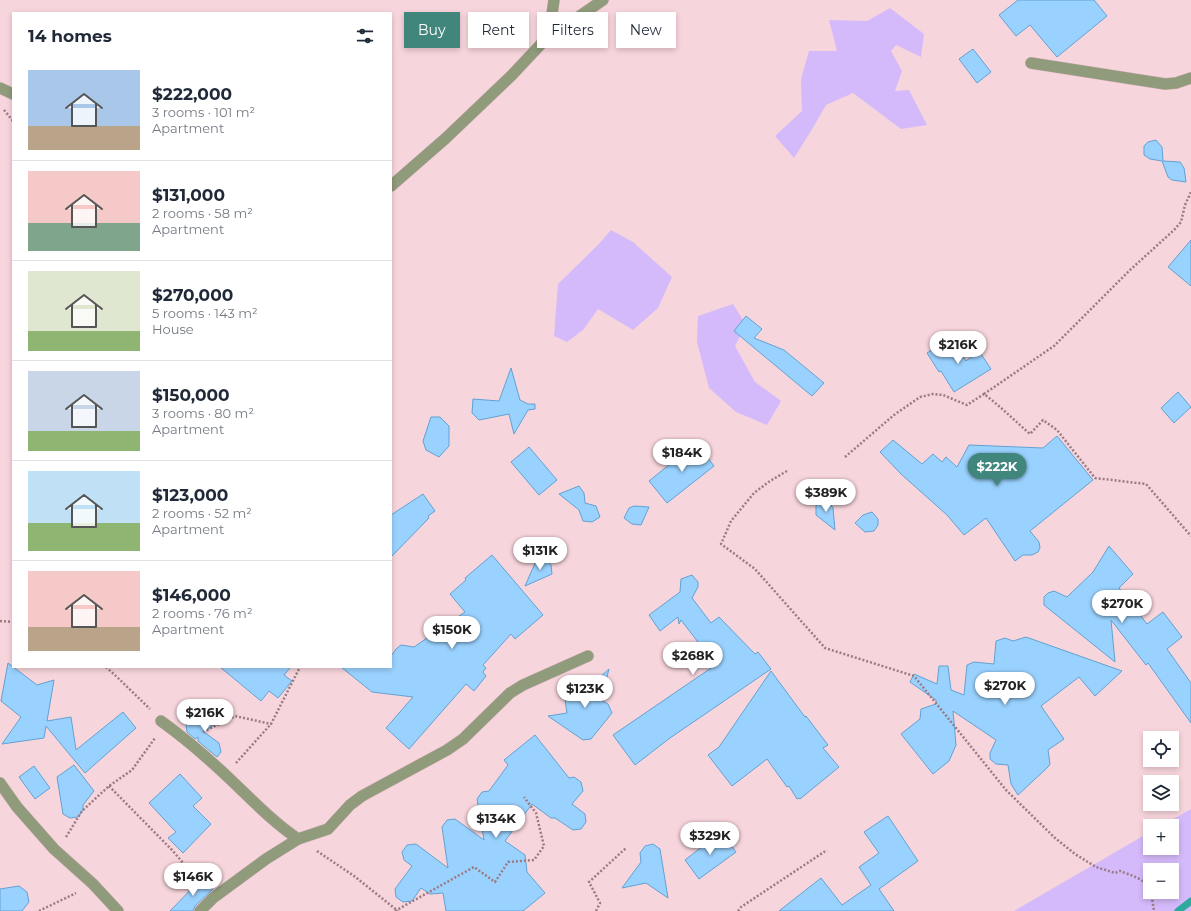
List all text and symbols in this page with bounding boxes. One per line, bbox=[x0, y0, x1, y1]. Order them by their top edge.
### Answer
chip: Buy bbox=[404, 12, 460, 48]
chip: Rent bbox=[468, 12, 529, 48]
chip: Filters bbox=[537, 12, 608, 48]
chip: New bbox=[616, 12, 676, 48]
icon: filters bbox=[354, 25, 376, 47]
text: 14 homes bbox=[28, 26, 112, 46]
text: $222,000 bbox=[152, 84, 232, 104]
icon: home bbox=[60, 86, 108, 134]
text: 3 rooms · 101 m² bbox=[152, 104, 255, 120]
text: Apartment bbox=[152, 120, 224, 136]
text: $131,000 bbox=[152, 185, 225, 205]
icon: home bbox=[60, 187, 108, 235]
text: 2 rooms · 58 m² bbox=[152, 205, 253, 221]
text: Apartment bbox=[152, 221, 224, 237]
text: $270,000 bbox=[152, 285, 233, 305]
icon: home bbox=[60, 287, 108, 335]
text: 5 rooms · 143 m² bbox=[152, 305, 258, 321]
text: House bbox=[152, 321, 194, 337]
pin: $216K bbox=[930, 331, 986, 365]
text: $216K bbox=[939, 336, 977, 352]
text: $150,000 bbox=[152, 385, 230, 405]
icon: home bbox=[60, 387, 108, 435]
text: 3 rooms · 80 m² bbox=[152, 405, 254, 421]
text: Apartment bbox=[152, 421, 224, 437]
pin: $184K bbox=[654, 439, 710, 473]
text: $184K bbox=[662, 444, 702, 460]
pin: $222K bbox=[969, 453, 1025, 487]
text: $222K bbox=[977, 458, 1017, 474]
pin: $389K bbox=[798, 479, 854, 513]
text: $389K bbox=[805, 484, 847, 500]
text: $123,000 bbox=[152, 485, 228, 505]
icon: home bbox=[60, 487, 108, 535]
text: 2 rooms · 52 m² bbox=[152, 505, 252, 521]
text: Apartment bbox=[152, 521, 224, 537]
pin: $131K bbox=[512, 537, 568, 571]
text: $131K bbox=[522, 542, 558, 558]
text: $146,000 bbox=[152, 585, 231, 605]
icon: home bbox=[60, 587, 108, 635]
pin: $270K bbox=[1094, 590, 1150, 624]
text: $270K bbox=[1101, 595, 1143, 611]
text: 2 rooms · 76 m² bbox=[152, 605, 252, 621]
pin: $150K bbox=[424, 616, 480, 650]
text: Apartment bbox=[152, 621, 224, 637]
text: $150K bbox=[432, 621, 472, 637]
pin: $268K bbox=[665, 642, 721, 676]
text: $268K bbox=[672, 647, 714, 663]
pin: $270K bbox=[977, 672, 1033, 706]
pin: $123K bbox=[557, 675, 613, 709]
text: $270K bbox=[984, 677, 1026, 693]
text: $123K bbox=[566, 680, 604, 696]
pin: $216K bbox=[177, 699, 233, 733]
text: $216K bbox=[186, 704, 224, 720]
map controls bbox=[1143, 731, 1179, 899]
button: locate bbox=[1143, 731, 1179, 767]
button: layers bbox=[1143, 775, 1179, 811]
pin: $134K bbox=[468, 805, 524, 839]
text: $134K bbox=[476, 810, 516, 826]
button: + bbox=[1143, 819, 1179, 855]
pin: $329K bbox=[682, 822, 738, 856]
text: $329K bbox=[689, 827, 731, 843]
pin: $146K bbox=[165, 863, 221, 897]
button: − bbox=[1143, 863, 1179, 899]
text: $146K bbox=[173, 868, 213, 884]

